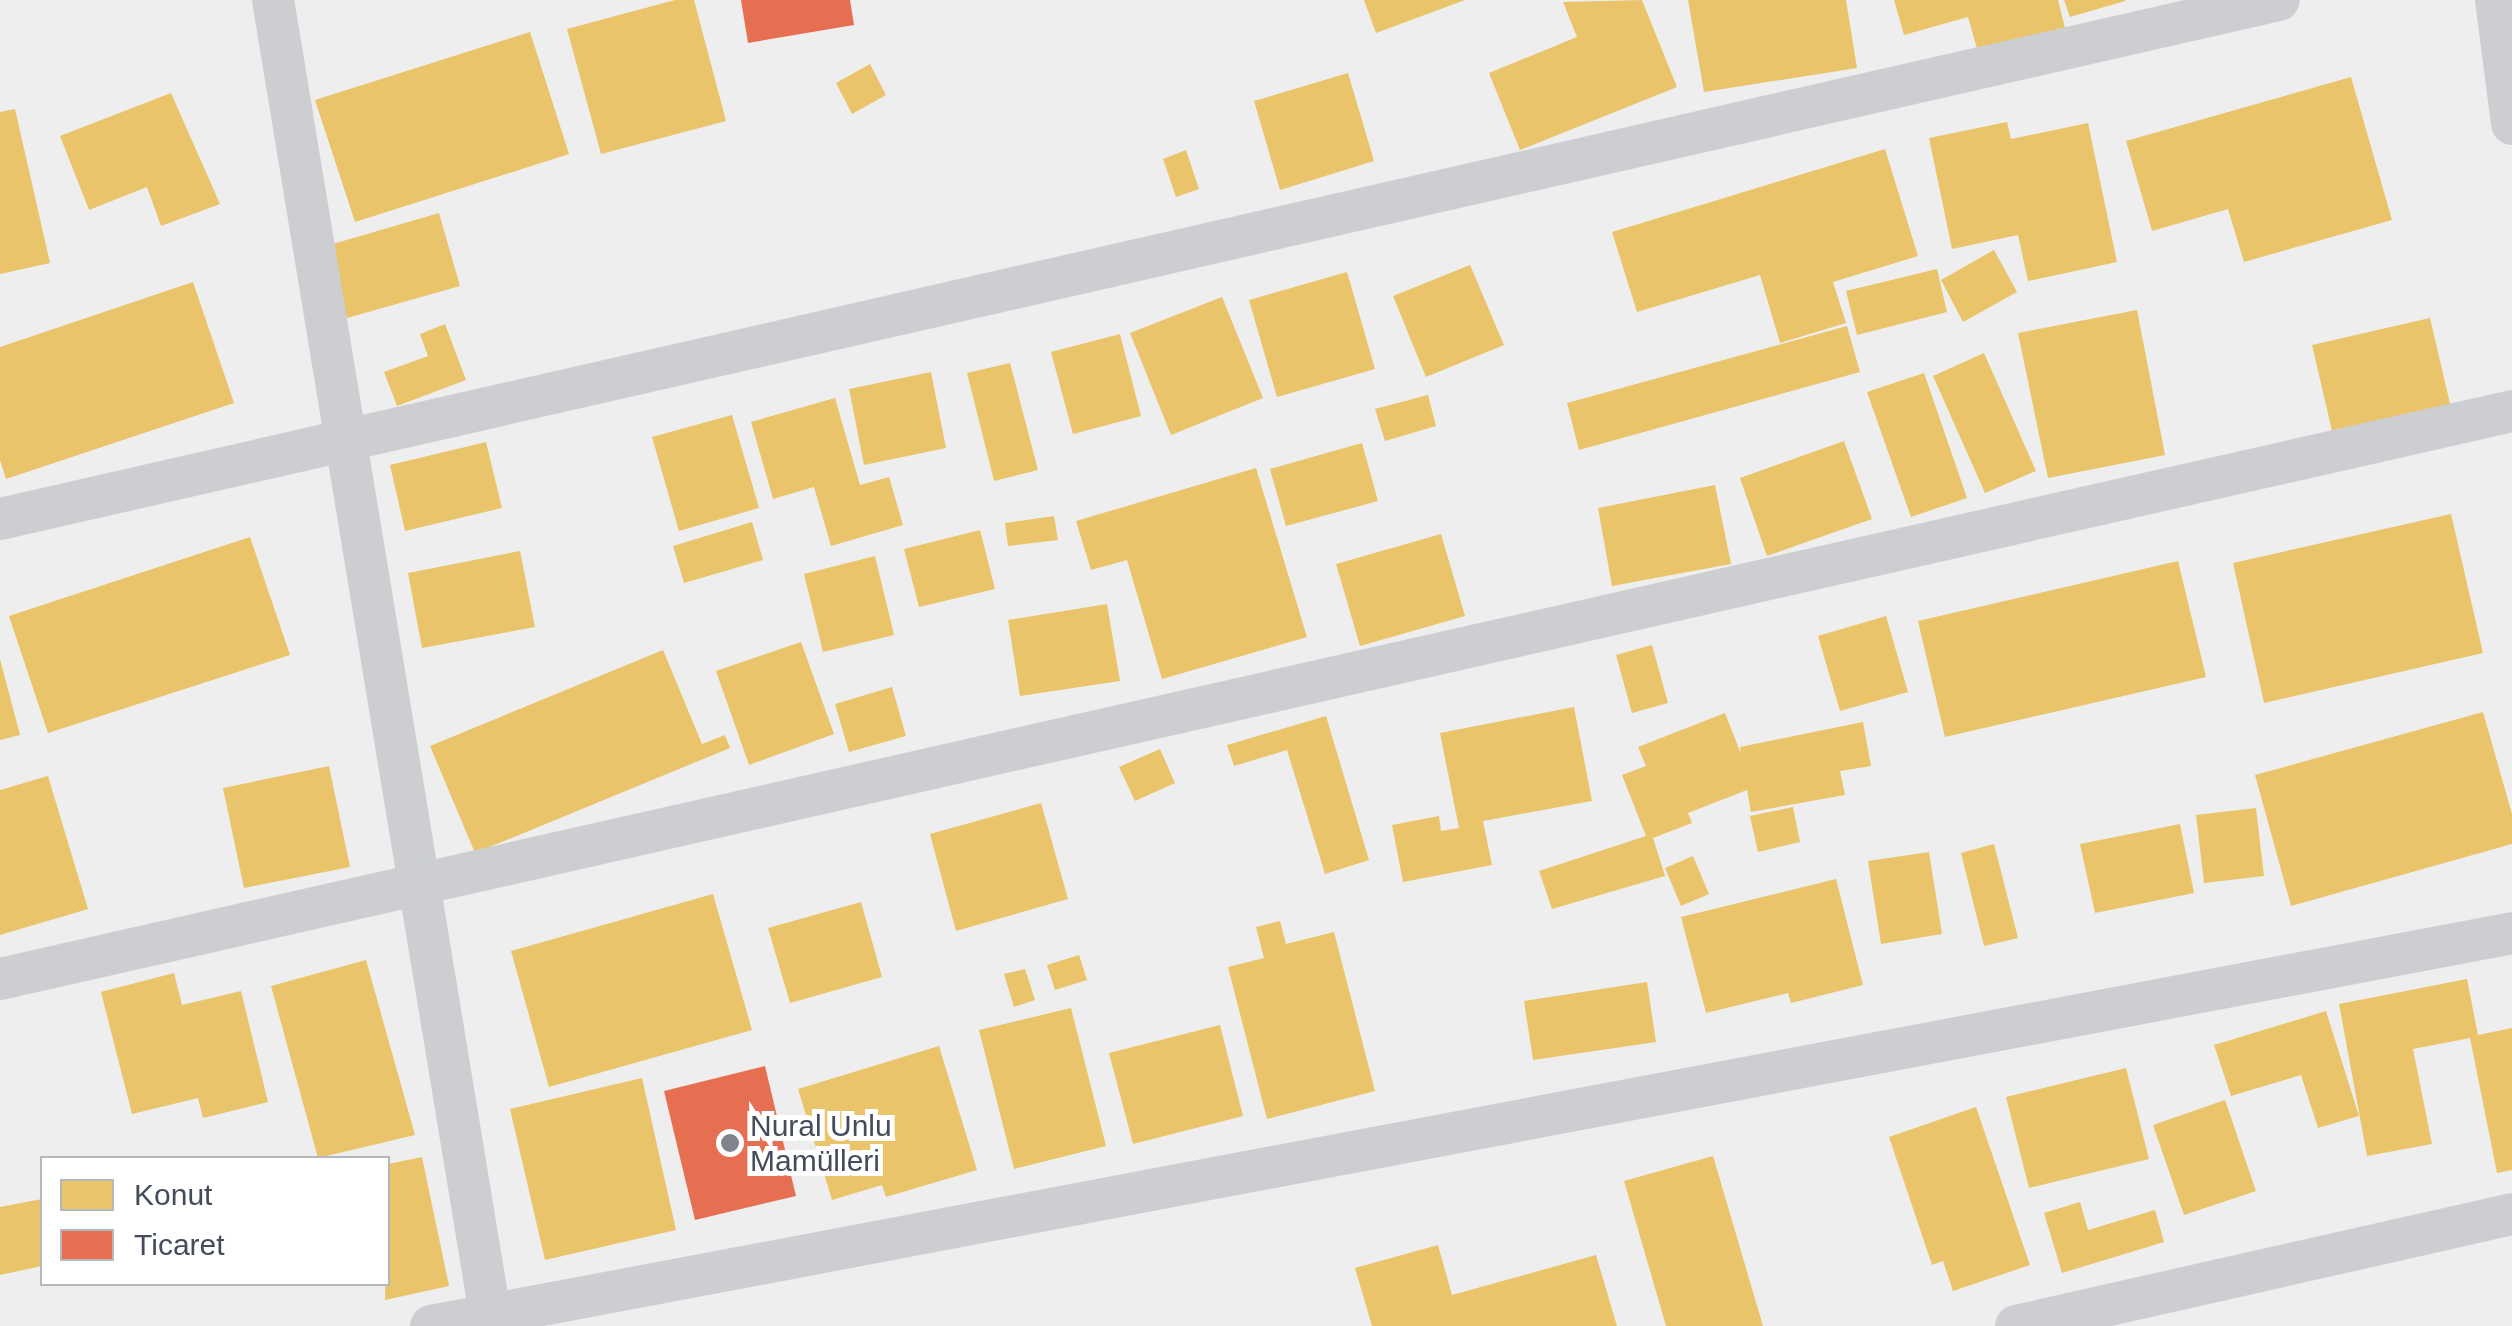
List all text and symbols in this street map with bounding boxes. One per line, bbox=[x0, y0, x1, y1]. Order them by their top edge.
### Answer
place label: Nural Unlu Mamülleri bbox=[750, 1108, 892, 1178]
marker: Nural Unlu Mamülleri bbox=[719, 1132, 741, 1154]
legend bbox=[40, 1156, 390, 1286]
text: Konut bbox=[134, 1178, 212, 1211]
text: Ticaret bbox=[134, 1228, 225, 1261]

